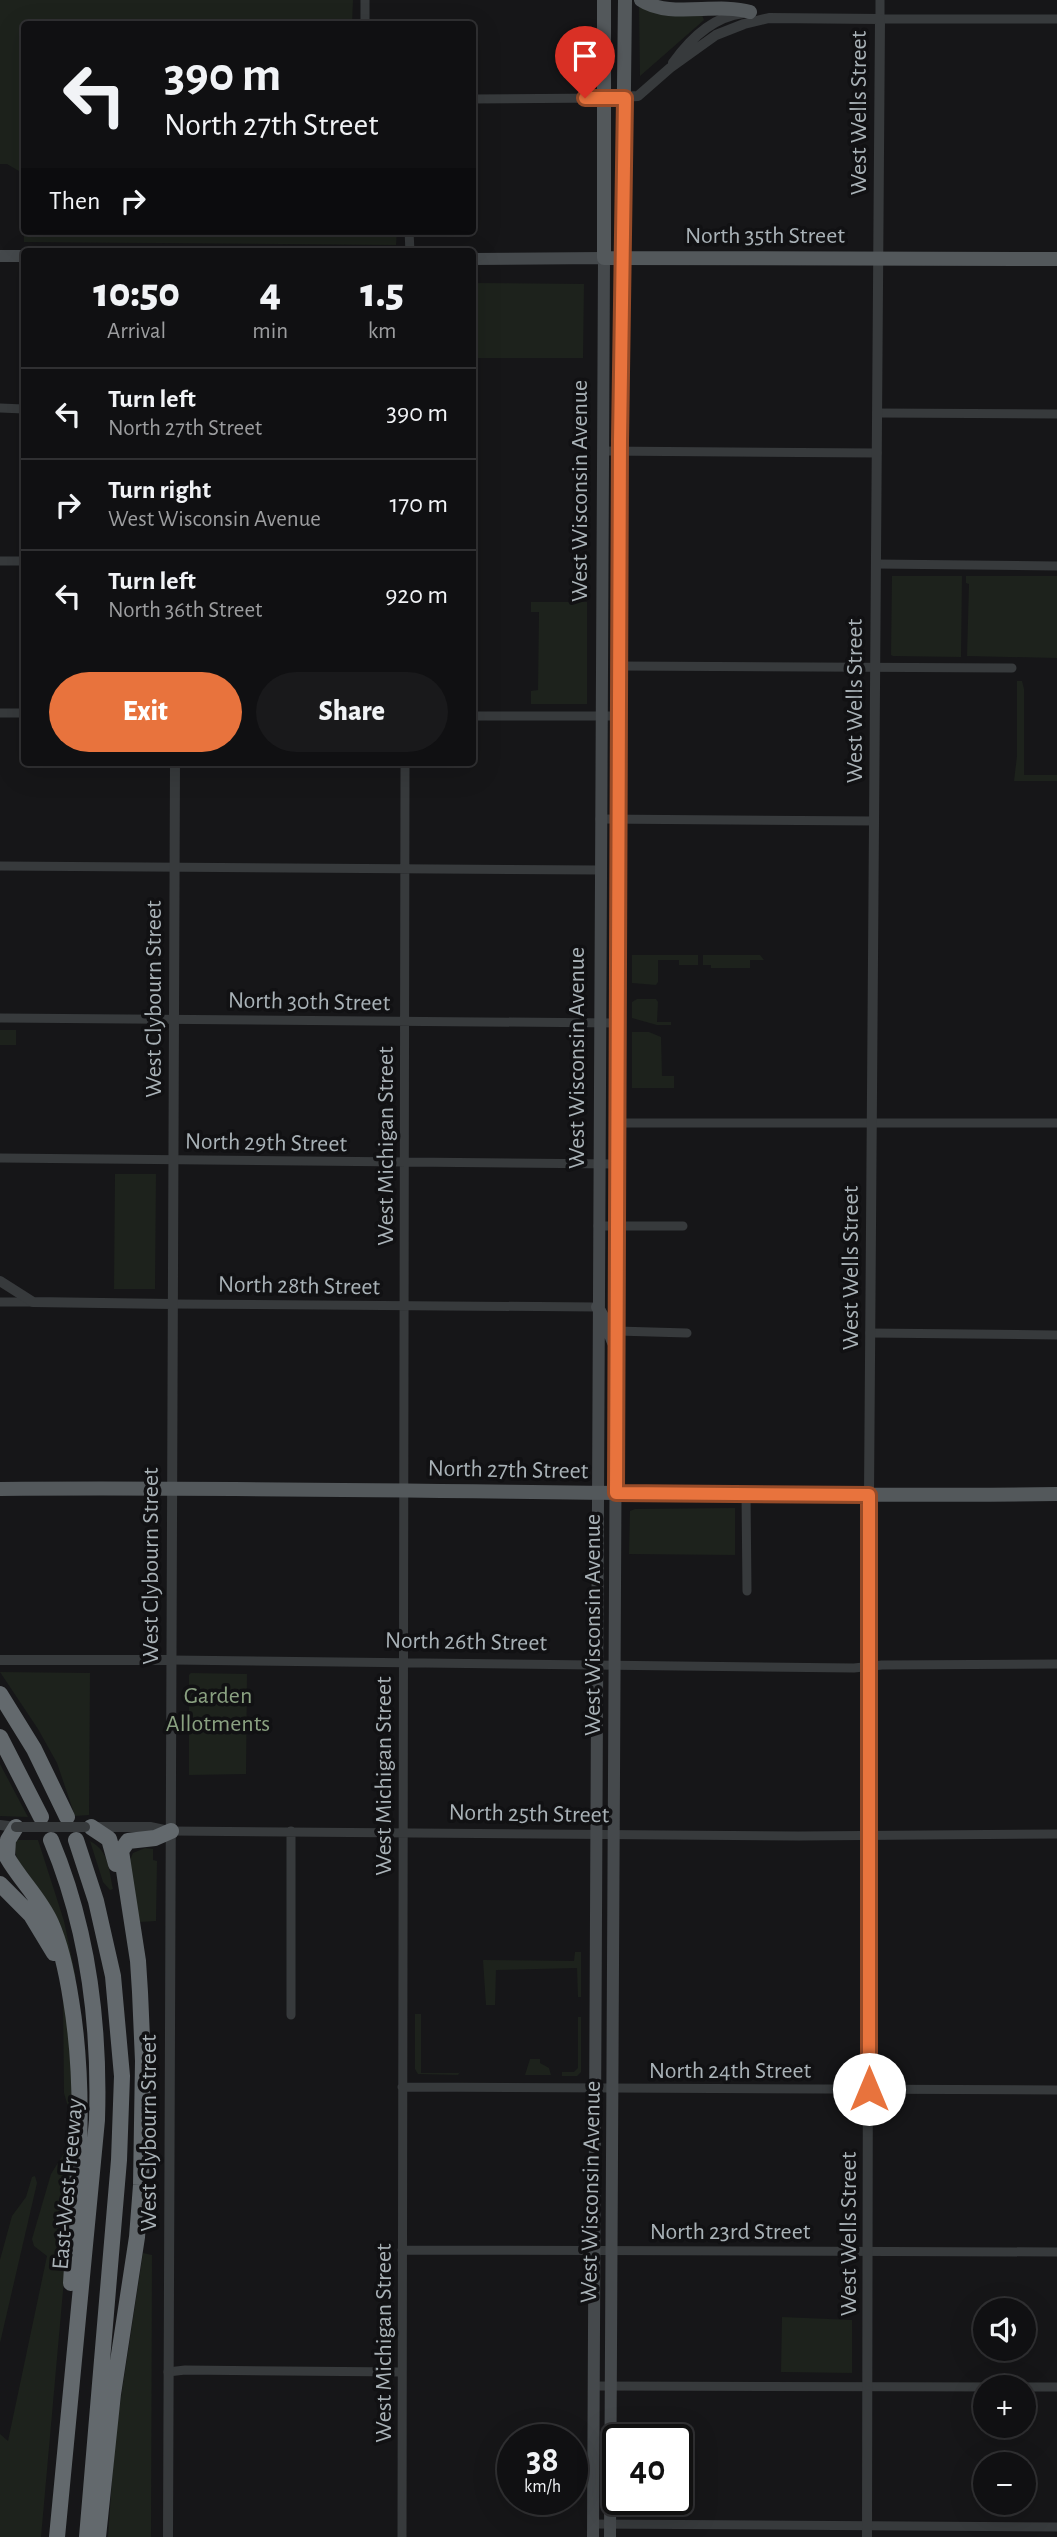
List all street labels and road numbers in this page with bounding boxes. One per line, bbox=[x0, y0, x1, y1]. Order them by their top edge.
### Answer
street label: West Wells Street bbox=[847, 30, 871, 195]
street label: North 35th Street bbox=[685, 224, 845, 248]
street label: West Wisconsin Avenue bbox=[568, 380, 592, 602]
street label: West Wells Street bbox=[843, 618, 867, 783]
street label: West Clybourn Street bbox=[142, 900, 166, 1098]
street label: West Wisconsin Avenue bbox=[565, 947, 589, 1169]
street label: North 30th Street bbox=[228, 989, 391, 1015]
street label: West Michigan Street bbox=[374, 1046, 398, 1246]
street label: North 29th Street bbox=[185, 1130, 348, 1156]
street label: West Wells Street bbox=[839, 1185, 863, 1350]
street label: North 28th Street bbox=[218, 1273, 381, 1299]
street label: North 27th Street bbox=[427, 1457, 589, 1483]
street label: West Clybourn Street bbox=[139, 1467, 163, 1665]
street label: West Wisconsin Avenue bbox=[581, 1514, 605, 1736]
street label: North 26th Street bbox=[385, 1629, 548, 1655]
street label: West Michigan Street bbox=[372, 1676, 396, 1876]
street label: North 25th Street bbox=[448, 1801, 610, 1827]
street label: West Clybourn Street bbox=[137, 2034, 161, 2232]
street label: North 24th Street bbox=[649, 2059, 812, 2083]
street label: West Wisconsin Avenue bbox=[577, 2081, 605, 2303]
street label: East-West Freeway bbox=[49, 2097, 87, 2271]
street label: West Wells Street bbox=[837, 2151, 861, 2316]
street label: North 23rd Street bbox=[650, 2220, 811, 2244]
street label: West Michigan Street bbox=[372, 2243, 396, 2443]

